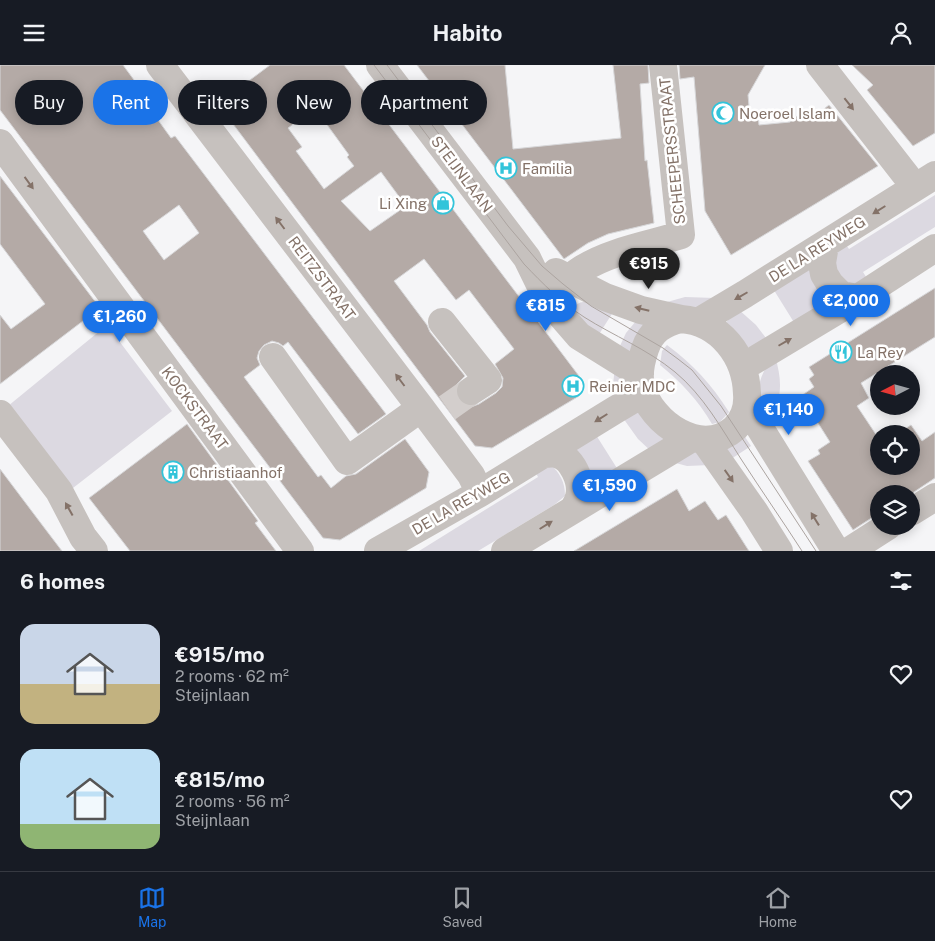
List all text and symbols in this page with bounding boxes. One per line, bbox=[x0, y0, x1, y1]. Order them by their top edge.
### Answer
icon: menu bbox=[20, 19, 48, 47]
icon: person bbox=[887, 19, 915, 47]
text: Habito bbox=[432, 20, 503, 46]
street label: SCHEEPERSSTRAAT bbox=[656, 77, 688, 225]
chip: Buy bbox=[15, 80, 83, 125]
chip: Rent bbox=[93, 80, 168, 125]
chip: Filters bbox=[178, 80, 267, 125]
chip: New bbox=[277, 80, 351, 125]
chip: Apartment bbox=[361, 80, 487, 125]
one-way arrow bbox=[844, 97, 855, 110]
mosque icon: Noeroel Islam bbox=[711, 101, 735, 125]
place label: Noeroel Islam bbox=[739, 105, 836, 122]
street label: STEIJNLAAN bbox=[428, 132, 496, 216]
hospital icon: Familia bbox=[494, 156, 518, 180]
place label: Familia bbox=[522, 160, 572, 177]
one-way arrow bbox=[24, 176, 34, 189]
shop icon: Li Xing bbox=[431, 191, 455, 215]
place label: Li Xing bbox=[379, 195, 427, 212]
one-way arrow bbox=[872, 206, 885, 215]
street label: DE LA REYWEG bbox=[766, 213, 868, 285]
one-way arrow bbox=[275, 217, 286, 230]
street label: REITZSTRAAT bbox=[285, 233, 359, 323]
pin: €915 bbox=[619, 247, 679, 290]
text: €915 bbox=[630, 254, 668, 273]
pin: €2,000 bbox=[810, 285, 892, 327]
pin: €815 bbox=[516, 289, 576, 332]
text: €2,000 bbox=[823, 291, 879, 310]
one-way arrow bbox=[734, 292, 747, 301]
text: €815 bbox=[527, 296, 565, 315]
pin: €1,260 bbox=[79, 301, 161, 343]
one-way arrow bbox=[635, 305, 650, 313]
text: €1,260 bbox=[93, 307, 147, 326]
one-way arrow bbox=[777, 338, 792, 346]
restaurant icon: La Rey bbox=[829, 340, 853, 364]
place label: La Rey bbox=[857, 344, 904, 361]
street label: KOCKSTRAAT bbox=[158, 363, 232, 453]
north arrow bbox=[870, 365, 920, 415]
map controls bbox=[870, 365, 920, 535]
one-way arrow bbox=[395, 373, 405, 387]
hospital icon: Reinier MDC bbox=[561, 374, 585, 398]
place label: Reinier MDC bbox=[589, 378, 676, 395]
pin: €1,140 bbox=[748, 393, 830, 436]
text: €1,140 bbox=[764, 400, 814, 419]
one-way arrow bbox=[595, 413, 608, 422]
button: locate bbox=[870, 425, 920, 475]
building icon: Christiaanhof bbox=[161, 460, 185, 484]
place label: Christiaanhof bbox=[189, 464, 283, 481]
street label: DE LA REYWEG bbox=[409, 468, 513, 538]
pin: €1,590 bbox=[569, 469, 651, 512]
one-way arrow bbox=[724, 469, 734, 482]
text: €1,590 bbox=[583, 476, 637, 495]
button: layers bbox=[870, 485, 920, 535]
one-way arrow bbox=[65, 502, 73, 517]
one-way arrow bbox=[811, 512, 820, 525]
one-way arrow bbox=[540, 521, 553, 530]
icon: filters bbox=[887, 567, 915, 595]
text: 6 homes bbox=[20, 569, 105, 594]
text: €915/mo bbox=[175, 642, 265, 667]
icon: home bbox=[60, 644, 120, 704]
icon: heart bbox=[887, 660, 915, 688]
text: 2 rooms · 62 m² bbox=[175, 667, 289, 686]
text: Steijnlaan bbox=[175, 686, 250, 705]
text: €815/mo bbox=[175, 767, 265, 792]
icon: home bbox=[60, 769, 120, 829]
icon: heart bbox=[887, 785, 915, 813]
text: 2 rooms · 56 m² bbox=[175, 792, 290, 811]
text: Steijnlaan bbox=[175, 811, 250, 830]
tab: Map bbox=[138, 884, 166, 930]
tab: Saved bbox=[442, 884, 482, 930]
tab: Home bbox=[758, 884, 797, 930]

